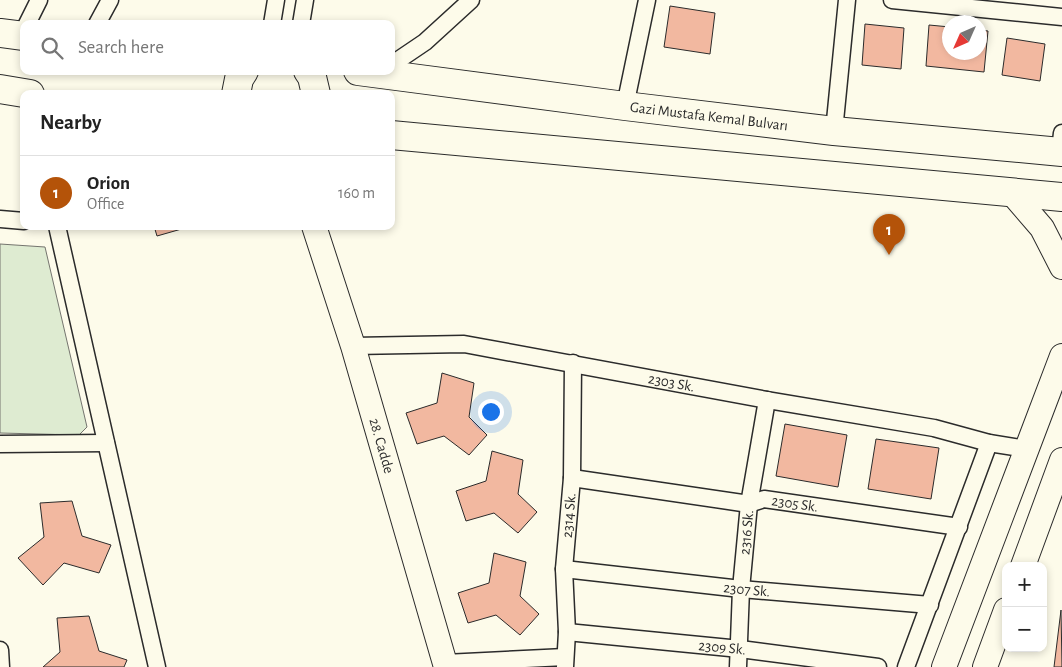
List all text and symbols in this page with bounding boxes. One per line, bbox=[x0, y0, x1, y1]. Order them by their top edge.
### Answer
north arrow bbox=[942, 15, 987, 60]
search box bbox=[20, 20, 395, 75]
icon: search bbox=[38, 34, 66, 62]
text: Search here bbox=[78, 38, 164, 57]
street label: Gazi Mustafa Kemal Bulvarı bbox=[629, 100, 789, 133]
text: Nearby bbox=[40, 112, 101, 133]
text: Orion bbox=[87, 174, 130, 193]
text: 1 bbox=[53, 185, 59, 201]
text: 160 m bbox=[338, 185, 375, 201]
text: Office bbox=[87, 196, 124, 212]
pin: 1 bbox=[873, 214, 905, 255]
street label: 2303 Sk. bbox=[647, 371, 696, 394]
your location bbox=[478, 399, 504, 425]
street label: 28. Cadde bbox=[366, 416, 397, 475]
street label: 2314 Sk. bbox=[560, 492, 579, 539]
street label: 2305 Sk. bbox=[771, 493, 819, 515]
street label: 2316 Sk. bbox=[737, 509, 756, 555]
map controls bbox=[1002, 562, 1047, 652]
button: + bbox=[1002, 562, 1047, 607]
street label: 2307 Sk. bbox=[723, 580, 771, 599]
button: − bbox=[1002, 607, 1047, 652]
street label: 2309 Sk. bbox=[698, 638, 747, 658]

